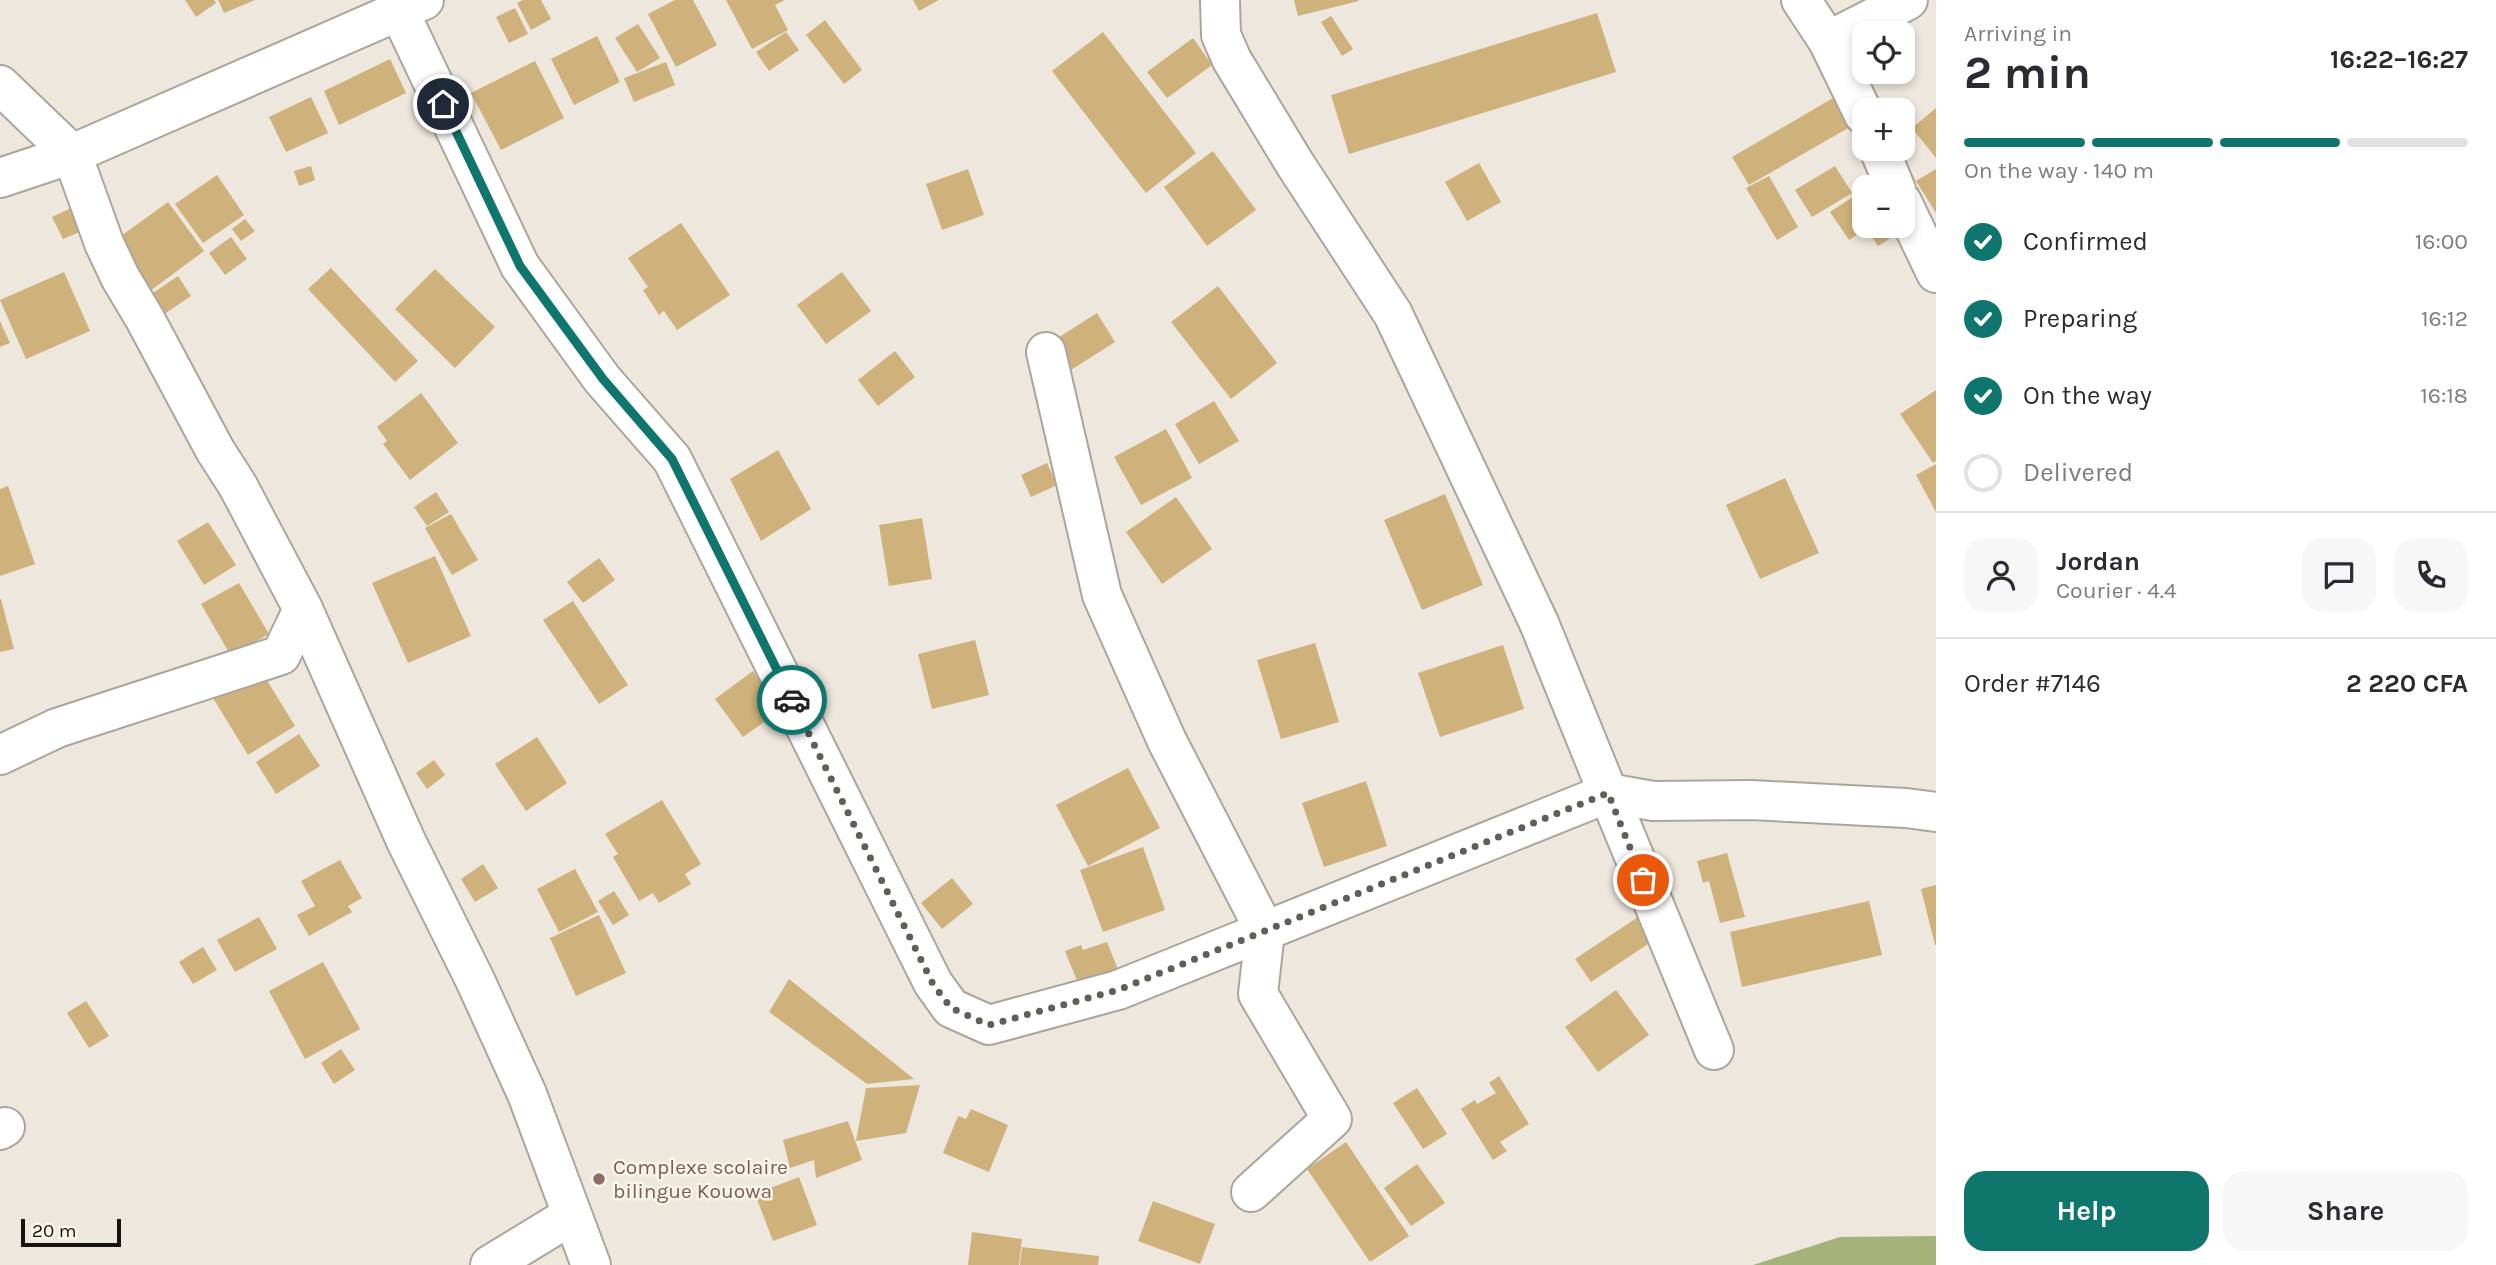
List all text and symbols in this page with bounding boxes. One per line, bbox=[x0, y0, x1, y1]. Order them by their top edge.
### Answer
text: Arriving in bbox=[1964, 20, 2072, 47]
map controls bbox=[1852, 21, 1915, 238]
button: locate bbox=[1852, 21, 1915, 84]
text: 16:22–16:27 bbox=[2330, 44, 2468, 75]
text: 2 min bbox=[1964, 46, 2091, 100]
pin bbox=[413, 74, 473, 134]
icon: home bbox=[424, 85, 462, 123]
button: + bbox=[1852, 98, 1915, 161]
text: On the way · 140 m bbox=[1964, 157, 2154, 184]
button: − bbox=[1852, 175, 1915, 238]
icon: check bbox=[1964, 223, 2002, 261]
text: Confirmed bbox=[2023, 226, 2148, 257]
text: 16:00 bbox=[2415, 228, 2468, 255]
icon: check bbox=[1964, 300, 2002, 338]
text: Preparing bbox=[2023, 303, 2137, 334]
text: 16:12 bbox=[2421, 305, 2468, 332]
icon: check bbox=[1964, 377, 2002, 415]
text: On the way bbox=[2023, 380, 2152, 411]
text: 16:18 bbox=[2420, 382, 2468, 409]
text: Delivered bbox=[2023, 457, 2133, 488]
button: person bbox=[1964, 538, 2038, 612]
button: chat bbox=[2302, 538, 2376, 612]
button: phone bbox=[2394, 538, 2468, 612]
text: Jordan bbox=[2056, 546, 2140, 577]
text: Courier · 4.4 bbox=[2056, 577, 2177, 604]
courier bbox=[757, 665, 827, 735]
text: Order #7146 bbox=[1964, 668, 2101, 699]
text: 2 220 CFA bbox=[2346, 668, 2468, 699]
icon: car bbox=[773, 681, 811, 719]
pin bbox=[1613, 850, 1673, 910]
icon: bag bbox=[1624, 861, 1662, 899]
place label: Complexe scolaire bilingue Kouowa bbox=[613, 1155, 788, 1203]
marker: Complexe scolaire bilingue Kouowa bbox=[591, 1171, 607, 1187]
button: Help bbox=[1964, 1171, 2209, 1251]
button: Share bbox=[2223, 1171, 2468, 1251]
scale bar bbox=[21, 1216, 121, 1248]
text: 20 m bbox=[32, 1220, 77, 1242]

